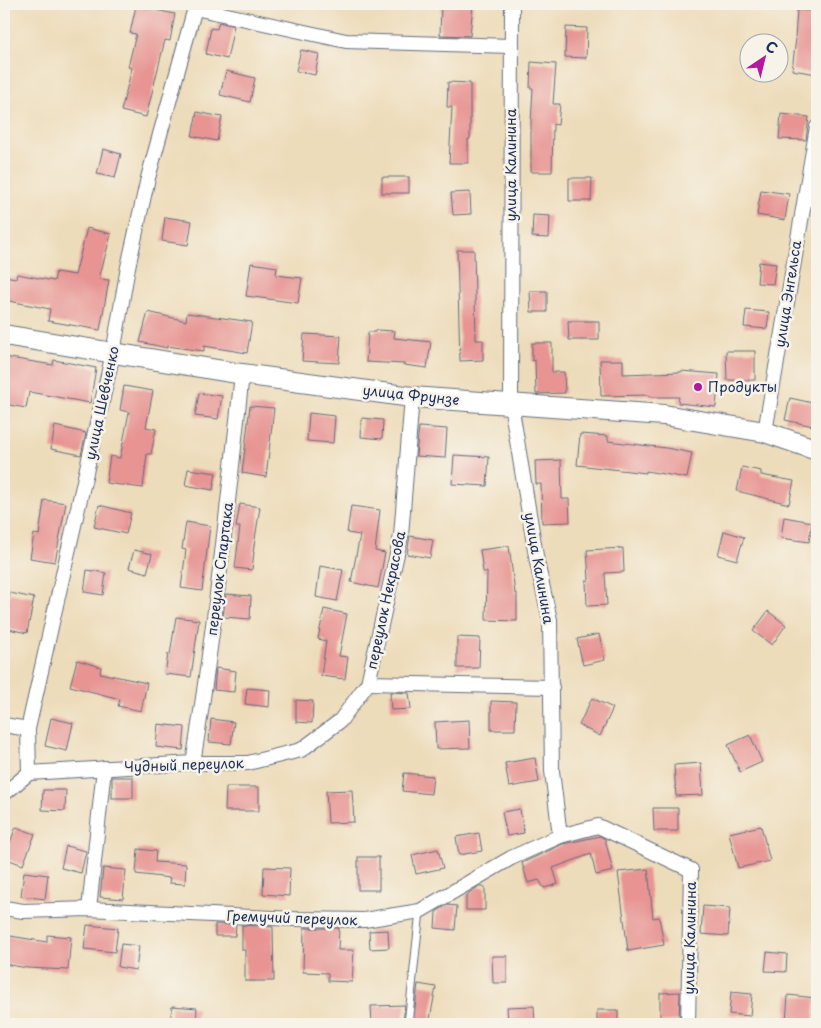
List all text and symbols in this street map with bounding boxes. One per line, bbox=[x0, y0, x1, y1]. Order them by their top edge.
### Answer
north arrow bbox=[738, 32, 788, 82]
text: С bbox=[761, 35, 782, 59]
street label: улица Калинина bbox=[500, 108, 521, 222]
street label: улица Энгельса bbox=[769, 239, 806, 349]
street label: улица Шевченко bbox=[79, 344, 124, 462]
place label: Продукты bbox=[708, 376, 777, 397]
street label: улица Фрунзе bbox=[362, 379, 460, 410]
marker: Продукты bbox=[692, 381, 704, 393]
street label: переулок Спартака bbox=[201, 501, 238, 637]
street label: улица Калинина bbox=[519, 510, 560, 626]
street label: переулок Некрасова bbox=[361, 529, 410, 671]
street label: Чудный переулок bbox=[124, 752, 245, 777]
street label: улица Калинина bbox=[678, 881, 701, 995]
street label: Гремучий переулок bbox=[226, 905, 359, 930]

